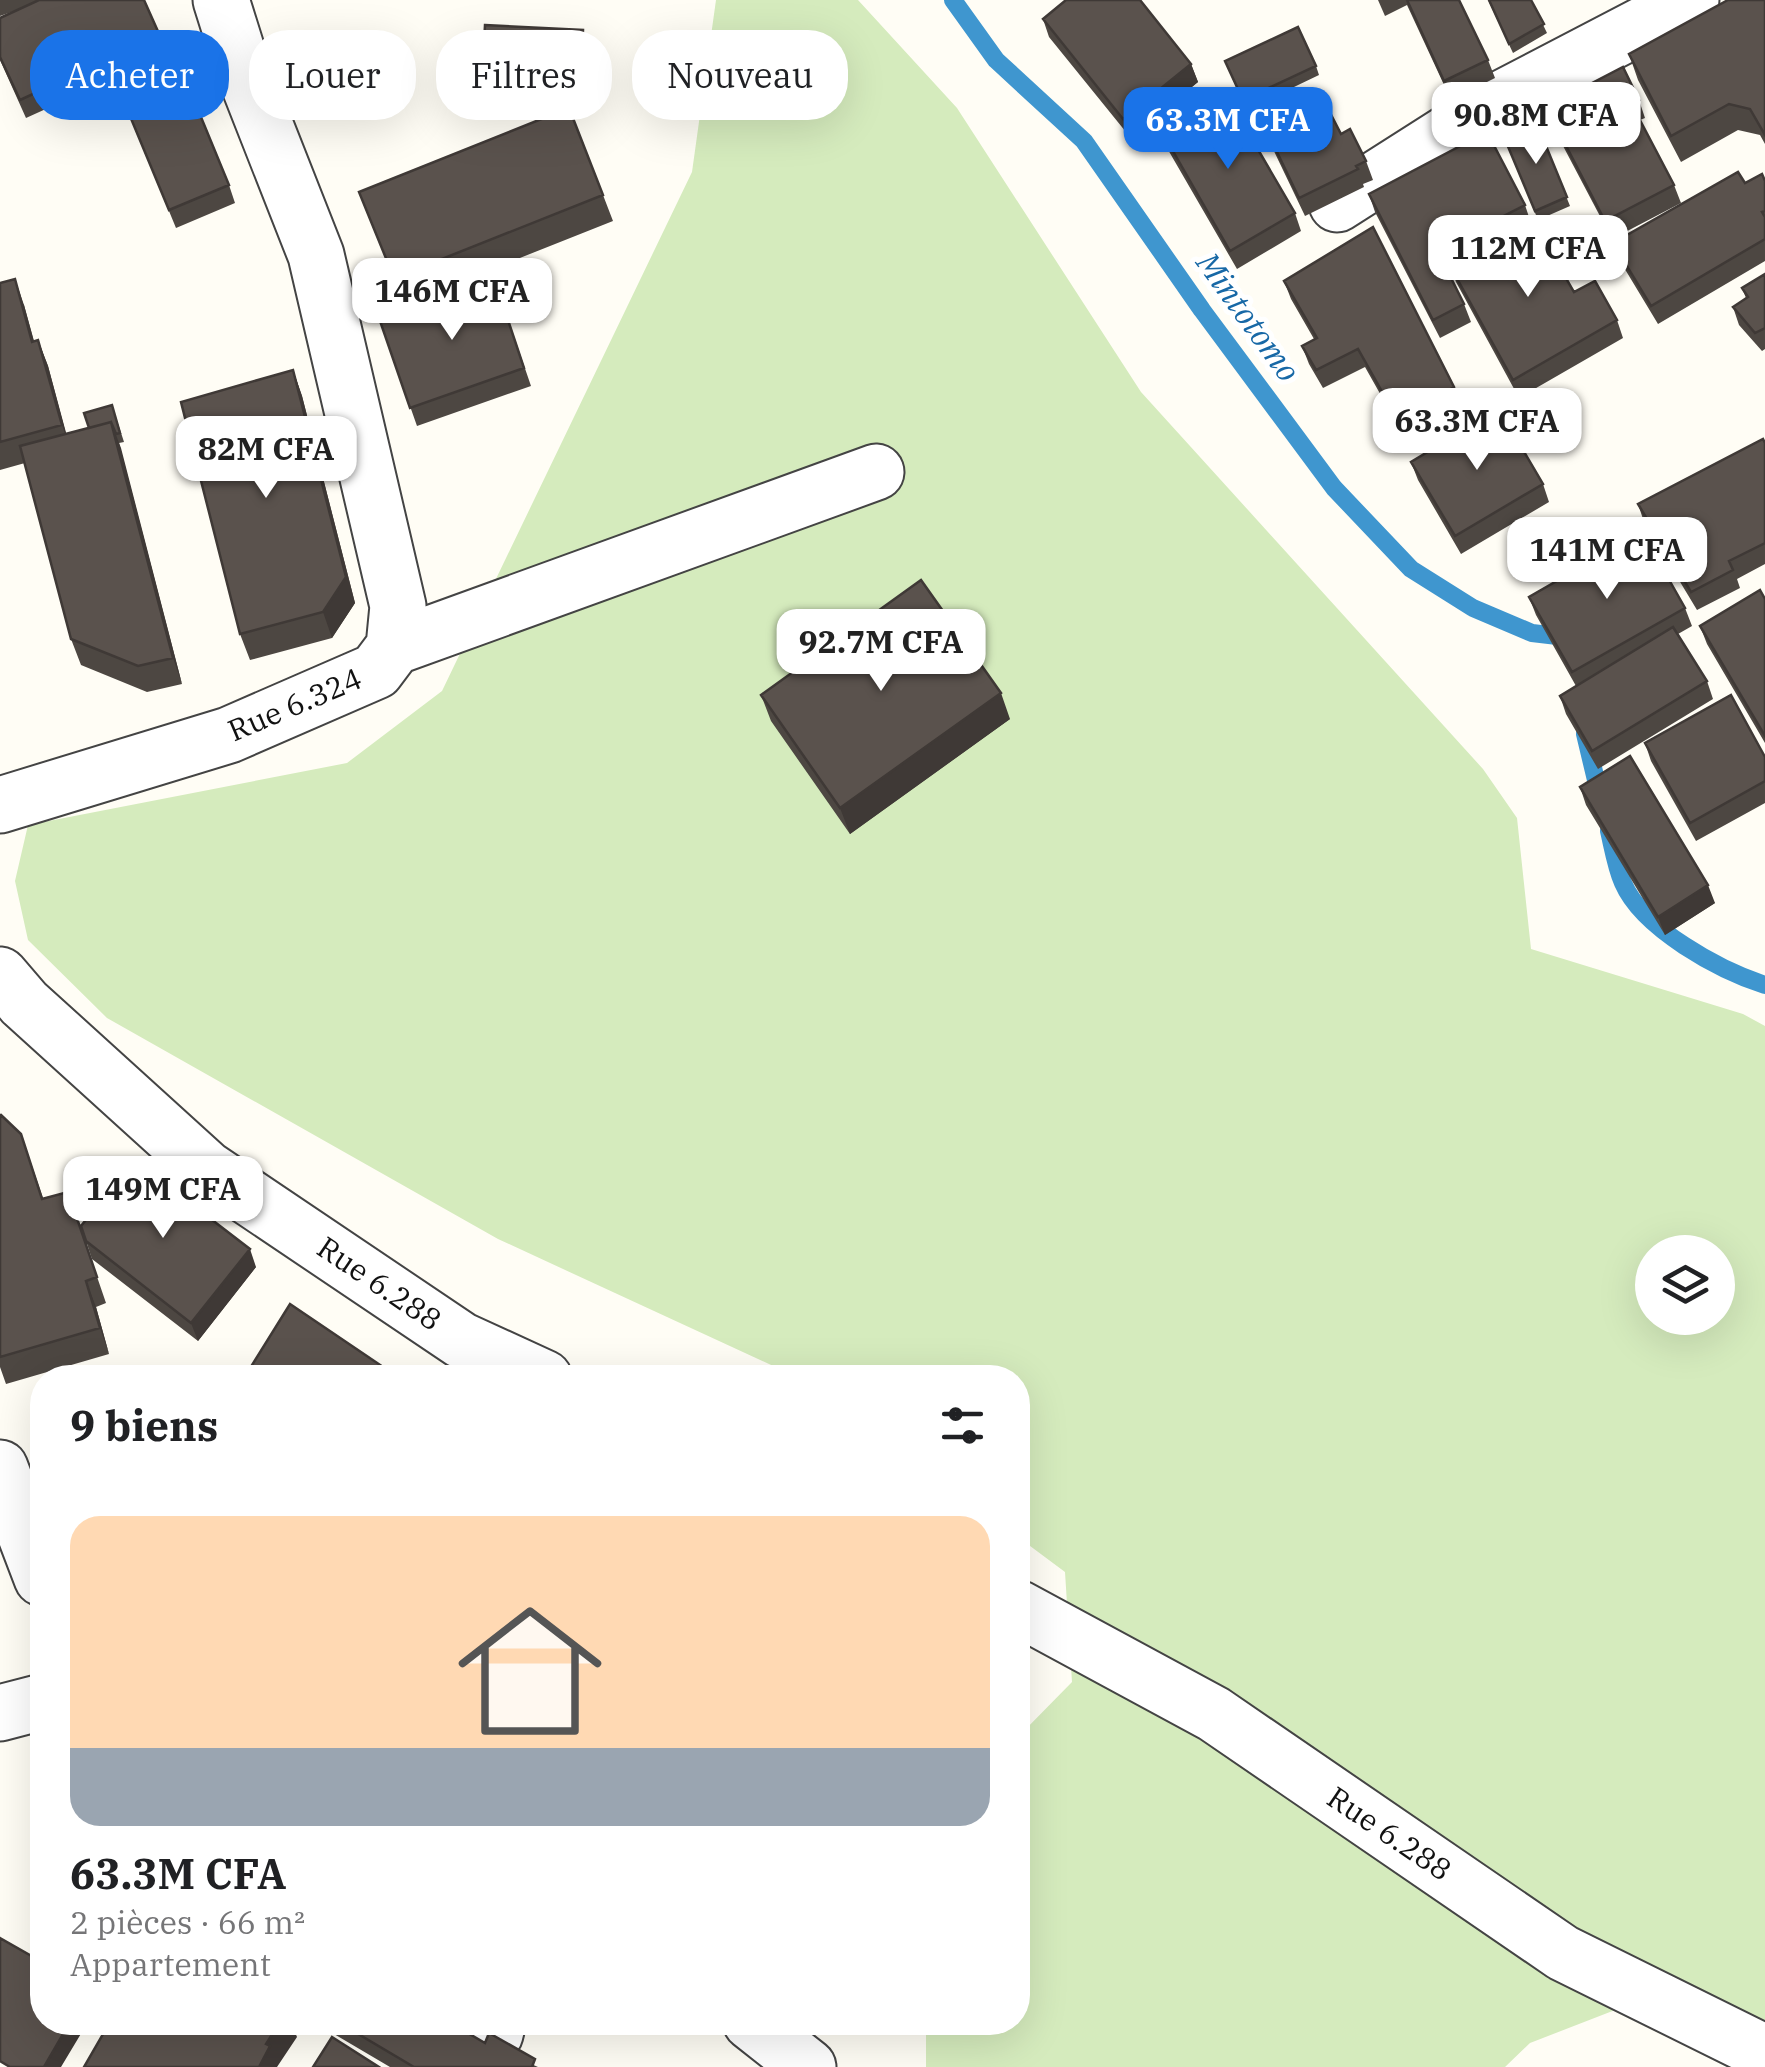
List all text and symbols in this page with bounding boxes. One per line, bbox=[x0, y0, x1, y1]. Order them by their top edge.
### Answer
chip: Acheter bbox=[30, 30, 229, 120]
chip: Louer bbox=[249, 30, 416, 120]
chip: Filtres bbox=[436, 30, 612, 120]
chip: Nouveau bbox=[632, 30, 848, 120]
pin: 90.8M CFA bbox=[1422, 82, 1650, 167]
pin: 63.3M CFA bbox=[1114, 87, 1342, 172]
text: 90.8M CFA bbox=[1454, 93, 1618, 135]
text: 63.3M CFA bbox=[1146, 98, 1310, 140]
pin: 112M CFA bbox=[1425, 215, 1631, 300]
text: 112M CFA bbox=[1450, 226, 1606, 268]
water label: Mintotomo bbox=[1187, 242, 1310, 390]
pin: 146M CFA bbox=[349, 258, 555, 343]
text: 146M CFA bbox=[374, 269, 530, 311]
pin: 63.3M CFA bbox=[1363, 388, 1591, 473]
text: 63.3M CFA bbox=[1395, 399, 1559, 441]
pin: 82M CFA bbox=[174, 416, 358, 501]
text: 82M CFA bbox=[198, 427, 334, 469]
pin: 141M CFA bbox=[1504, 517, 1710, 602]
text: 141M CFA bbox=[1529, 528, 1685, 570]
pin: 92.7M CFA bbox=[767, 609, 995, 694]
text: 92.7M CFA bbox=[799, 620, 963, 662]
street label: Rue 6.324 bbox=[222, 658, 367, 749]
pin: 149M CFA bbox=[60, 1156, 266, 1241]
text: 149M CFA bbox=[85, 1167, 241, 1209]
street label: Rue 6.288 bbox=[310, 1227, 449, 1339]
map controls bbox=[1635, 1235, 1735, 1335]
button: layers bbox=[1635, 1235, 1735, 1335]
text: 9 biens bbox=[70, 1398, 218, 1453]
icon: filters bbox=[935, 1398, 990, 1453]
icon: home bbox=[440, 1581, 620, 1761]
street label: Rue 6.288 bbox=[1320, 1777, 1459, 1889]
text: 63.3M CFA bbox=[70, 1846, 286, 1901]
text: 2 pièces · 66 m² bbox=[70, 1901, 305, 1943]
text: Appartement bbox=[70, 1943, 271, 1985]

